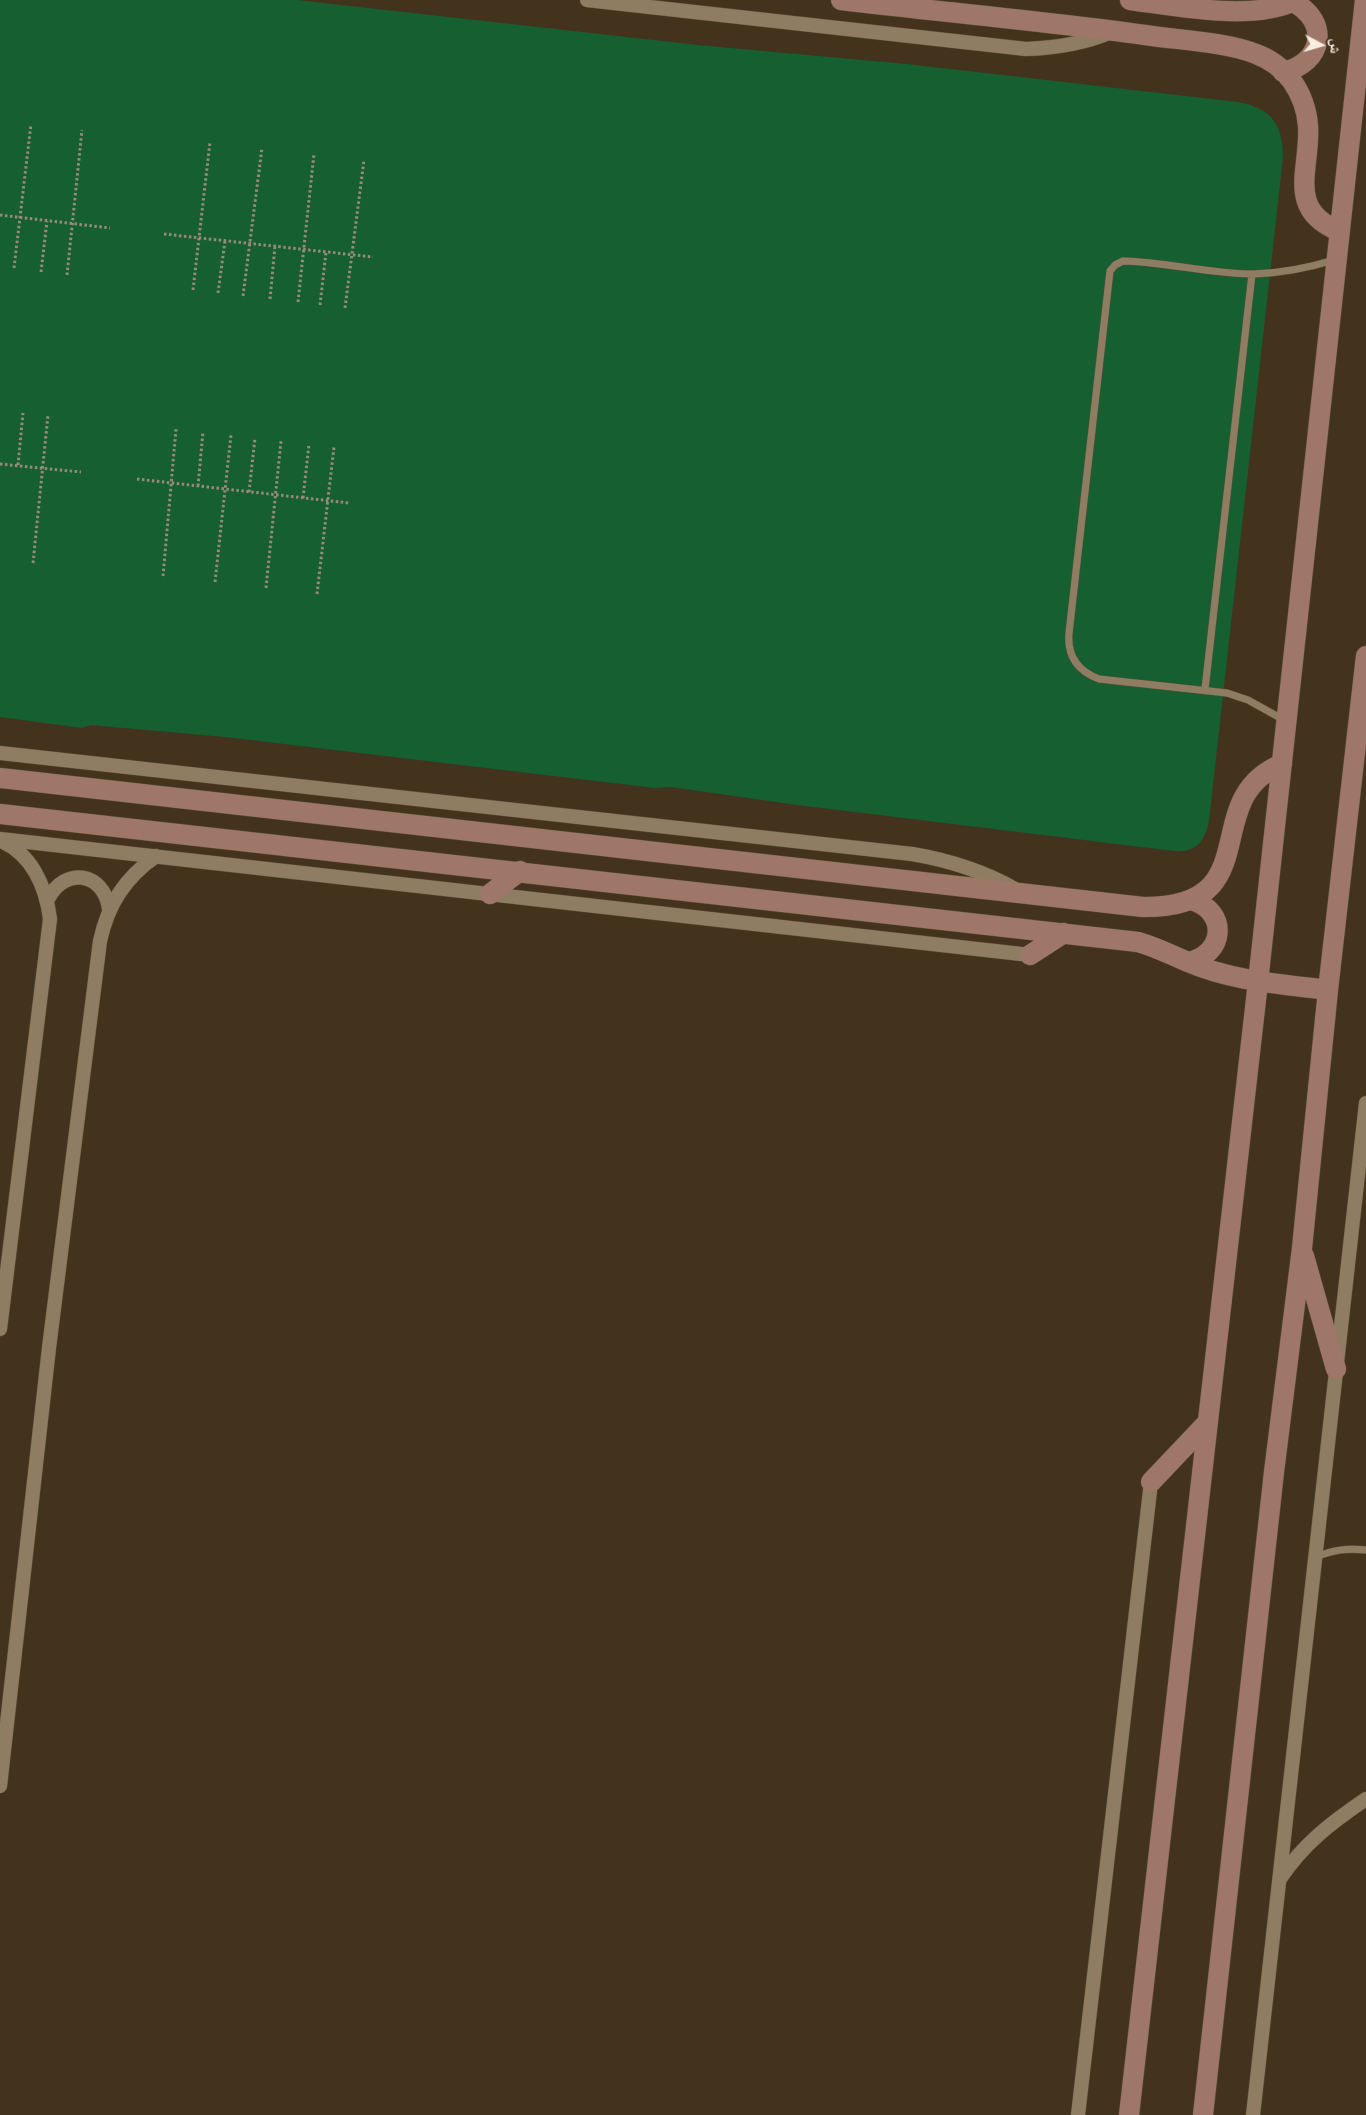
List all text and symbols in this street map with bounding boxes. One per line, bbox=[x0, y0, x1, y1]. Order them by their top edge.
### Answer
north arrow bbox=[1296, 20, 1346, 70]
text: ش bbox=[1325, 38, 1347, 55]

